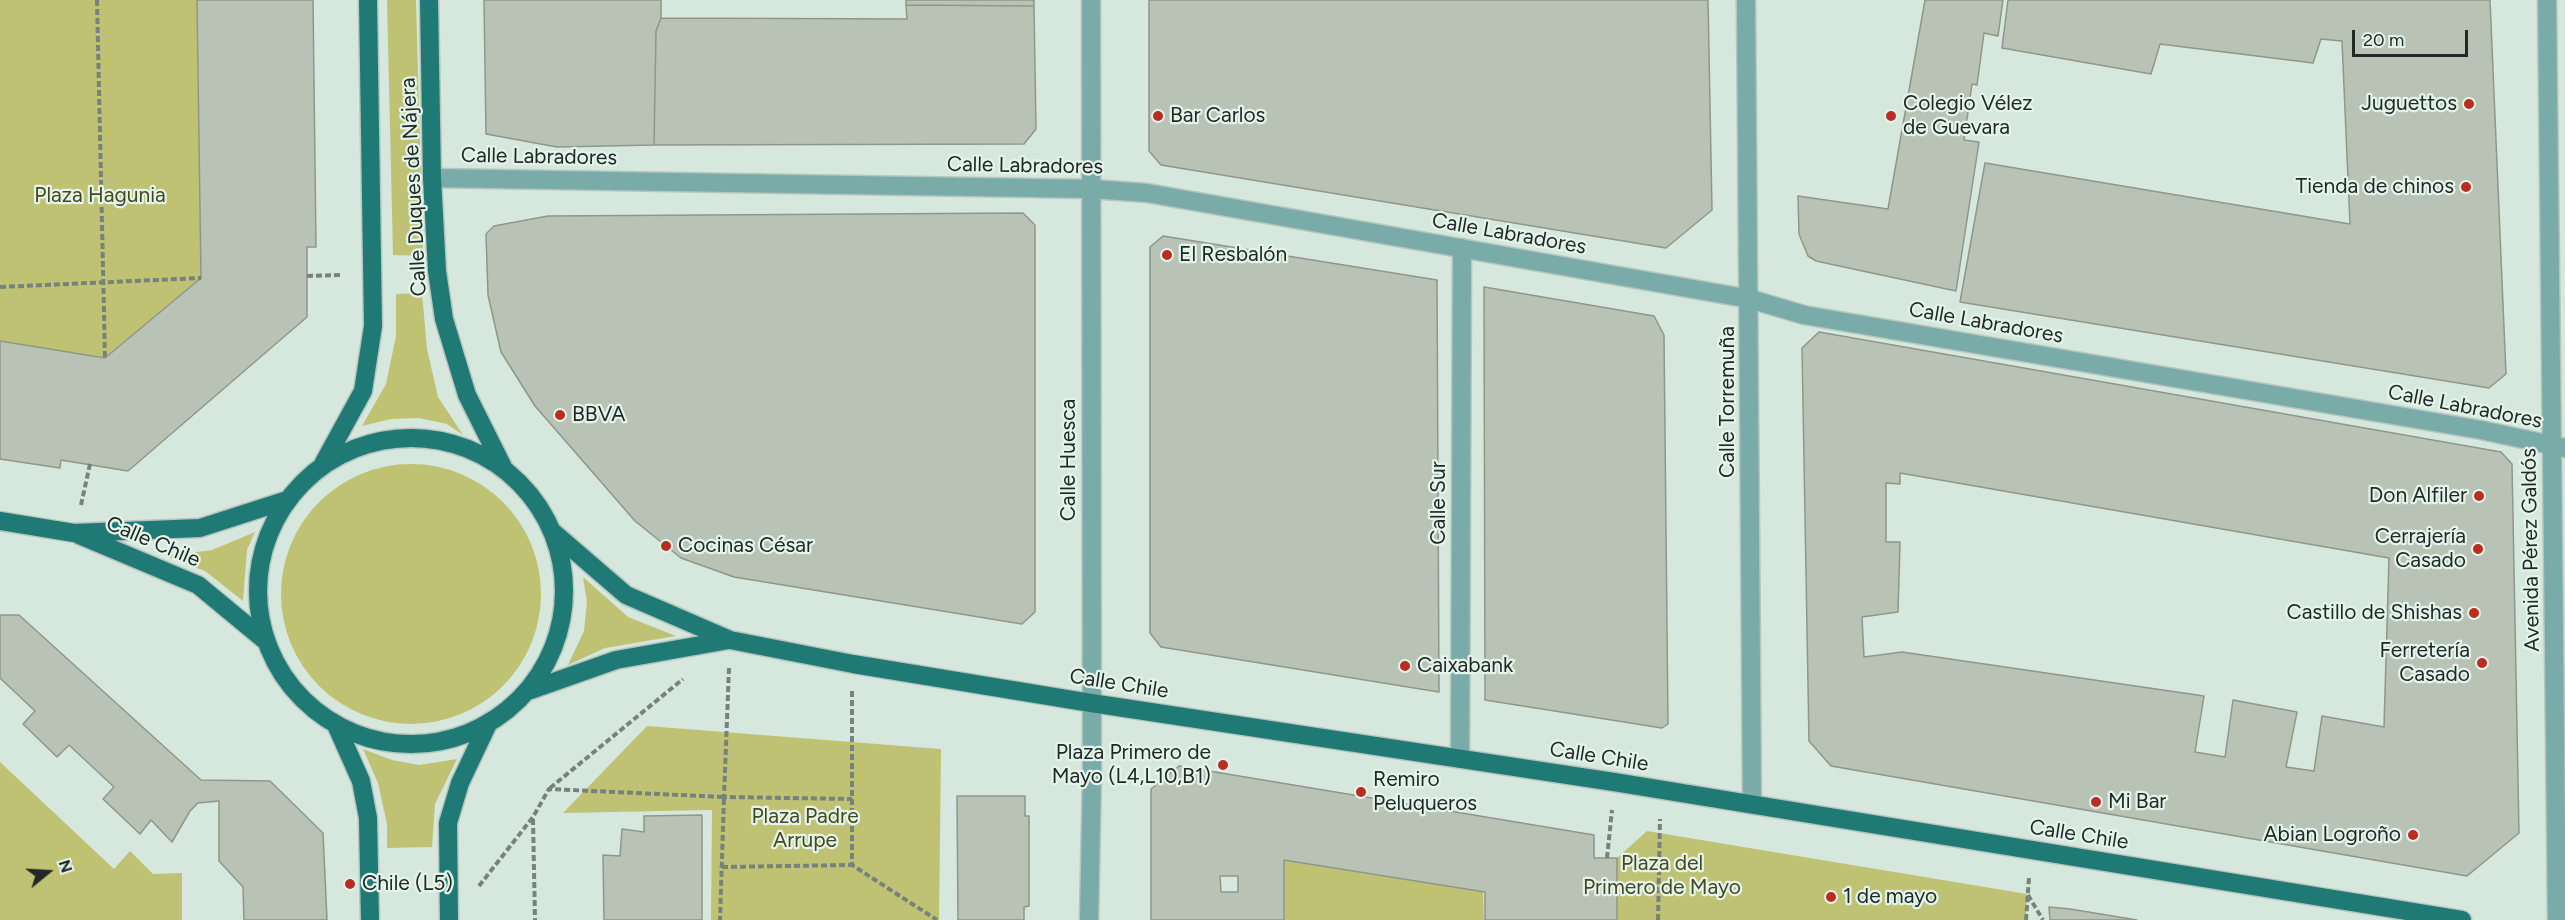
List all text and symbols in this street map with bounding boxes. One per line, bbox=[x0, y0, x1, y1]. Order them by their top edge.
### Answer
scale bar bbox=[2355, 18, 2470, 56]
text: 20 m bbox=[2363, 29, 2404, 51]
street label: Calle Duques de Nájera bbox=[396, 77, 432, 297]
place label: Colegio Vélez de Guevara bbox=[1903, 91, 2033, 141]
place label: Juguettos bbox=[2361, 91, 2457, 117]
marker: Juguettos bbox=[2462, 97, 2476, 111]
place label: Bar Carlos bbox=[1170, 103, 1265, 129]
marker: Bar Carlos bbox=[1151, 109, 1165, 123]
marker: Colegio Vélez de Guevara bbox=[1884, 109, 1898, 123]
street label: Calle Labradores bbox=[461, 143, 617, 171]
street label: Calle Labradores bbox=[947, 152, 1103, 180]
place label: Tienda de chinos bbox=[2296, 174, 2454, 200]
marker: Tienda de chinos bbox=[2459, 180, 2473, 194]
park label: Plaza Hagunia bbox=[34, 183, 166, 209]
street label: Calle Labradores bbox=[1430, 208, 1588, 260]
place label: El Resbalón bbox=[1179, 242, 1287, 268]
marker: El Resbalón bbox=[1160, 248, 1174, 262]
street label: Calle Labradores bbox=[1907, 297, 2065, 349]
street label: Calle Torremuña bbox=[1715, 326, 1741, 478]
street label: Calle Labradores bbox=[2386, 380, 2544, 434]
street label: Calle Huesca bbox=[1056, 399, 1082, 521]
place label: BBVA bbox=[572, 402, 626, 428]
marker: BBVA bbox=[553, 408, 567, 422]
street label: Avenida Pérez Galdós bbox=[2517, 448, 2545, 652]
street label: Calle Sur bbox=[1426, 461, 1452, 545]
place label: Don Alfiler bbox=[2369, 483, 2467, 509]
marker: Don Alfiler bbox=[2472, 489, 2486, 503]
street label: Calle Chile bbox=[102, 511, 204, 573]
place label: Cerrajería Casado bbox=[2375, 524, 2466, 574]
place label: Cocinas César bbox=[678, 533, 813, 559]
marker: Cocinas César bbox=[659, 539, 673, 553]
marker: Cerrajería Casado bbox=[2471, 542, 2485, 556]
place label: Castillo de Shishas bbox=[2287, 600, 2462, 626]
marker: Castillo de Shishas bbox=[2467, 606, 2481, 620]
place label: Ferretería Casado bbox=[2380, 638, 2470, 688]
place label: Caixabank bbox=[1417, 653, 1513, 679]
marker: Ferretería Casado bbox=[2475, 656, 2489, 670]
marker: Caixabank bbox=[1398, 659, 1412, 673]
street label: Calle Chile bbox=[1068, 664, 1170, 704]
street label: Calle Chile bbox=[1548, 737, 1650, 777]
place label: Plaza Primero de Mayo (L4,L10,B1) bbox=[1052, 740, 1211, 790]
marker: Plaza Primero de Mayo (L4,L10,B1) bbox=[1216, 758, 1230, 772]
place label: Remiro Peluqueros bbox=[1373, 767, 1477, 817]
marker: Remiro Peluqueros bbox=[1354, 785, 1368, 799]
place label: Mi Bar bbox=[2108, 789, 2166, 815]
marker: Mi Bar bbox=[2089, 795, 2103, 809]
park label: Plaza Padre Arrupe bbox=[751, 804, 859, 854]
street label: Calle Chile bbox=[2028, 815, 2130, 855]
place label: Abian Logroño bbox=[2263, 822, 2401, 848]
marker: Abian Logroño bbox=[2406, 828, 2420, 842]
north arrow bbox=[18, 842, 78, 902]
park label: Plaza del Primero de Mayo bbox=[1583, 851, 1741, 901]
text: N bbox=[55, 857, 77, 875]
place label: Chile (L5) bbox=[362, 871, 453, 897]
marker: Chile (L5) bbox=[343, 877, 357, 891]
place label: 1 de mayo bbox=[1843, 884, 1937, 910]
marker: 1 de mayo bbox=[1824, 890, 1838, 904]

